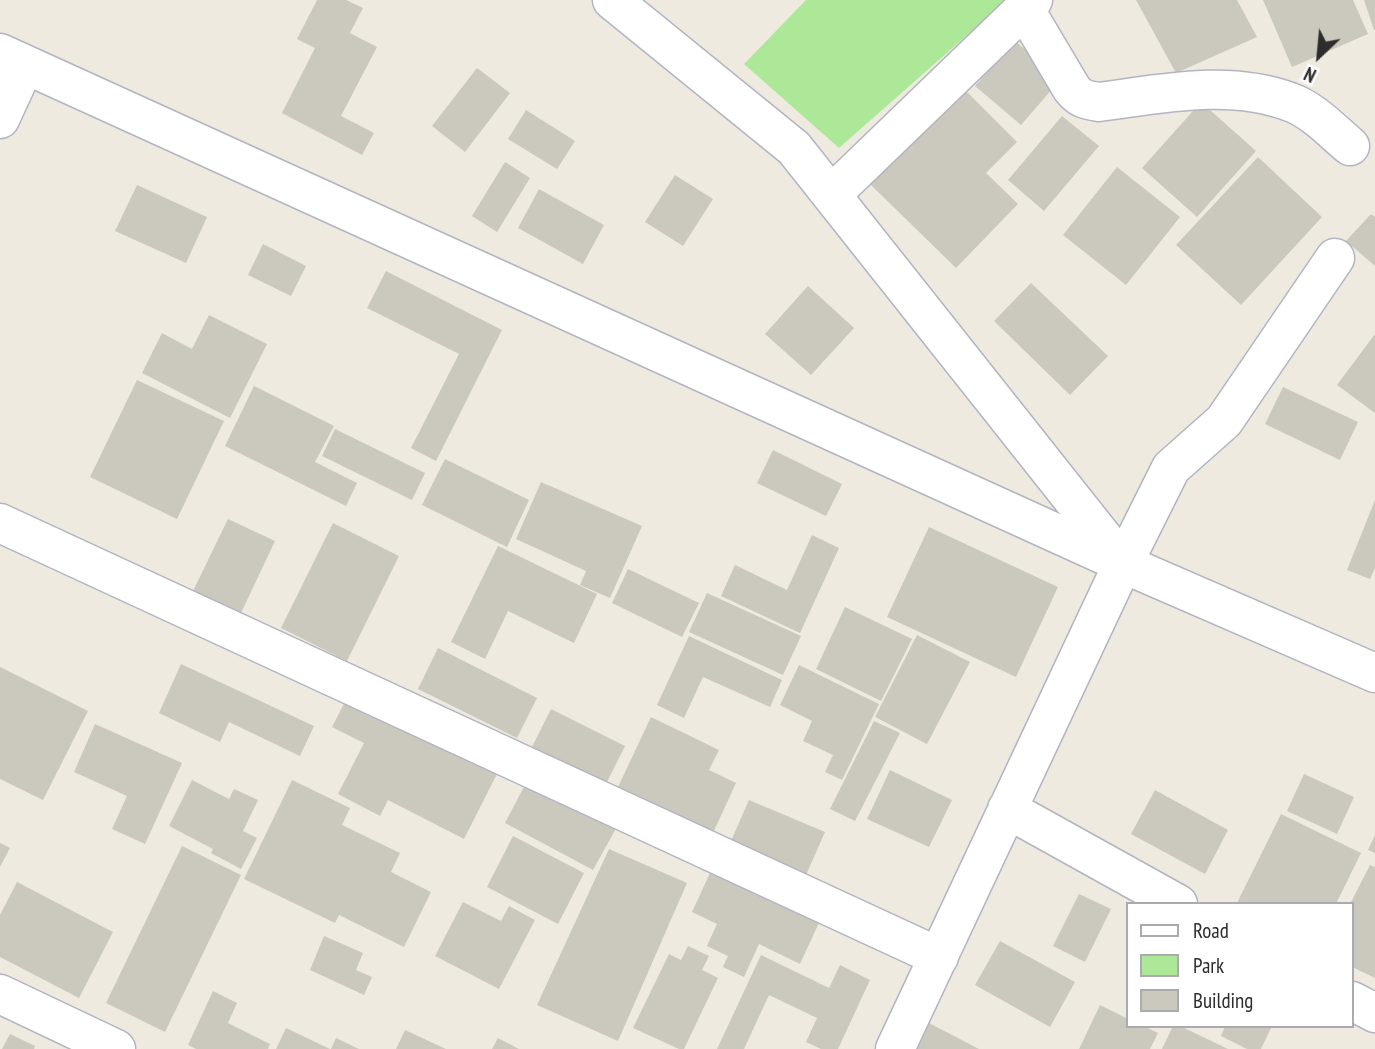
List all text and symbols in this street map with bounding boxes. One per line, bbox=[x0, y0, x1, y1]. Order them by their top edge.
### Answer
north arrow bbox=[1284, 21, 1354, 91]
text: N bbox=[1300, 62, 1320, 88]
legend bbox=[1126, 902, 1354, 1028]
text: Road bbox=[1193, 917, 1229, 944]
text: Park bbox=[1193, 952, 1224, 979]
text: Building bbox=[1193, 987, 1253, 1014]

